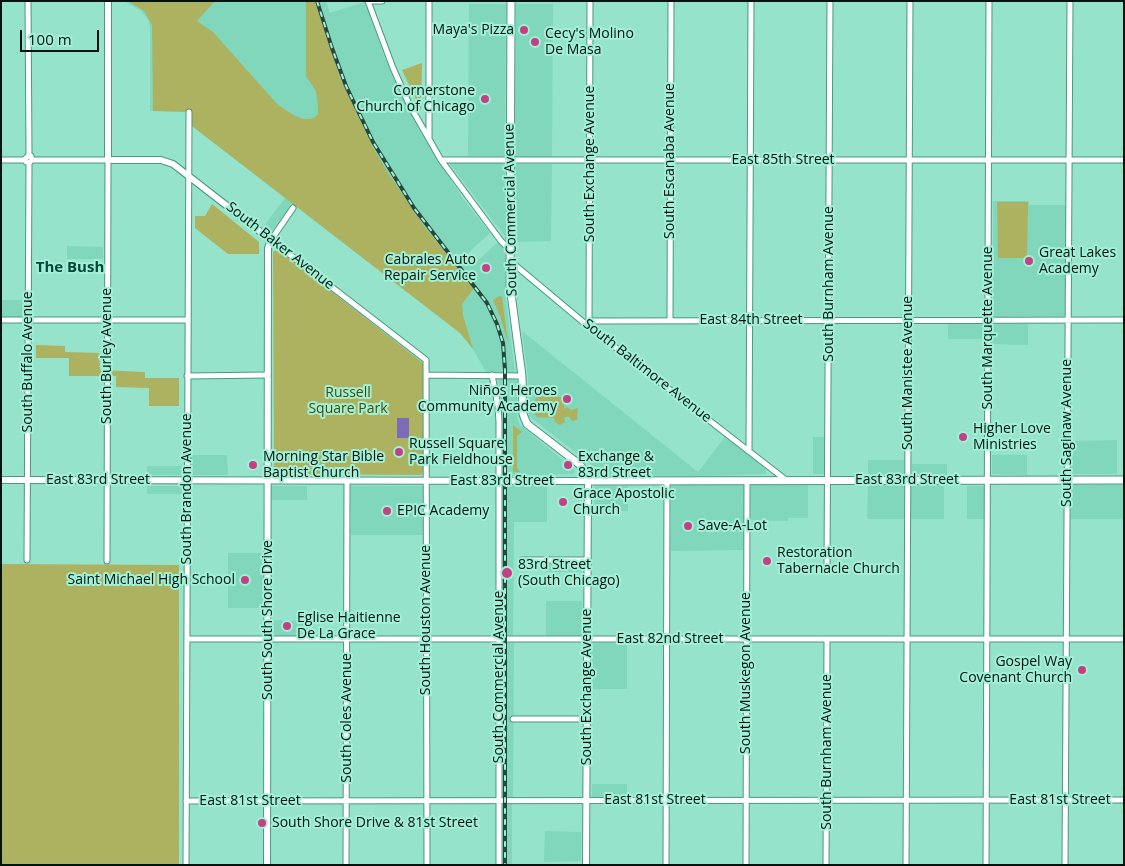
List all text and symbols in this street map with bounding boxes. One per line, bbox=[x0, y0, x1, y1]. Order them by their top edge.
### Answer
scale bar bbox=[22, 20, 101, 52]
place label: Maya's Pizza bbox=[433, 22, 514, 38]
marker: Maya's Pizza bbox=[518, 24, 530, 36]
place label: Cecy's Molino De Masa bbox=[545, 26, 634, 58]
text: 100 m bbox=[28, 29, 72, 49]
marker: Cecy's Molino De Masa bbox=[529, 36, 541, 48]
place label: Cornerstone Church of Chicago bbox=[356, 83, 475, 115]
street label: South Escanaba Avenue bbox=[662, 83, 678, 239]
street label: South Exchange Avenue bbox=[582, 86, 598, 242]
marker: Cornerstone Church of Chicago bbox=[479, 93, 491, 105]
street label: South Commercial Avenue bbox=[501, 124, 521, 296]
street label: East 85th Street bbox=[731, 152, 835, 168]
street label: South Baker Avenue bbox=[223, 199, 337, 293]
street label: South Burnham Avenue bbox=[821, 206, 837, 362]
place label: Great Lakes Academy bbox=[1039, 245, 1116, 278]
street label: South Marquette Avenue bbox=[980, 246, 996, 410]
place label: Cabrales Auto Repair Service bbox=[384, 252, 476, 284]
marker: Great Lakes Academy bbox=[1023, 255, 1035, 267]
district label: The Bush bbox=[36, 259, 104, 277]
marker: Cabrales Auto Repair Service bbox=[480, 262, 492, 274]
street label: South Burley Avenue bbox=[99, 288, 115, 424]
street label: South Buffalo Avenue bbox=[20, 291, 36, 433]
street label: South Manistee Avenue bbox=[900, 296, 916, 450]
street label: East 84th Street bbox=[699, 312, 803, 328]
street label: South Baltimore Avenue bbox=[580, 316, 714, 426]
street label: South Saginaw Avenue bbox=[1059, 359, 1075, 507]
place label: Niños Heroes Community Academy bbox=[418, 383, 557, 416]
park label: Russell Square Park bbox=[308, 385, 388, 418]
marker: Niños Heroes Community Academy bbox=[561, 393, 573, 405]
street label: South Brandon Avenue bbox=[179, 414, 195, 564]
place label: Higher Love Ministries bbox=[973, 421, 1051, 454]
marker: Higher Love Ministries bbox=[957, 431, 969, 443]
place label: Russell Square Park Fieldhouse bbox=[409, 436, 513, 468]
marker: Russell Square Park Fieldhouse bbox=[393, 446, 405, 458]
place label: Morning Star Bible Baptist Church bbox=[263, 449, 384, 482]
place label: Exchange & 83rd Street bbox=[578, 449, 654, 482]
marker: Morning Star Bible Baptist Church bbox=[247, 459, 259, 471]
marker: Exchange & 83rd Street bbox=[562, 459, 574, 471]
street label: East 83rd Street bbox=[46, 472, 150, 488]
street label: East 83rd Street bbox=[855, 472, 959, 488]
street label: East 83rd Street bbox=[450, 473, 554, 489]
place label: Grace Apostolic Church bbox=[573, 486, 675, 518]
marker: Grace Apostolic Church bbox=[557, 496, 569, 508]
place label: EPIC Academy bbox=[397, 503, 489, 519]
marker: EPIC Academy bbox=[381, 505, 393, 517]
place label: Save-A-Lot bbox=[698, 518, 767, 534]
marker: Save-A-Lot bbox=[682, 520, 694, 532]
street label: South South Shore Drive bbox=[260, 540, 276, 700]
street label: South Houston Avenue bbox=[418, 545, 434, 695]
place label: Restoration Tabernacle Church bbox=[777, 545, 900, 578]
marker: Restoration Tabernacle Church bbox=[761, 555, 773, 567]
place label: 83rd Street (South Chicago) bbox=[518, 557, 620, 590]
marker: 83rd Street (South Chicago) bbox=[500, 566, 514, 580]
place label: Saint Michael High School bbox=[68, 572, 235, 588]
marker: Saint Michael High School bbox=[239, 574, 251, 586]
street label: South Commercial Avenue bbox=[491, 591, 507, 763]
street label: South Muskegon Avenue bbox=[738, 592, 754, 754]
street label: South Exchange Avenue bbox=[579, 609, 595, 765]
place label: Eglise Haitienne De La Grace bbox=[297, 610, 401, 642]
marker: Eglise Haitienne De La Grace bbox=[281, 620, 293, 632]
street label: East 82nd Street bbox=[617, 631, 723, 647]
street label: South Coles Avenue bbox=[339, 653, 355, 783]
place label: Gospel Way Covenant Church bbox=[959, 654, 1072, 686]
marker: Gospel Way Covenant Church bbox=[1076, 664, 1088, 676]
street label: South Burnham Avenue bbox=[819, 674, 835, 830]
street label: East 81st Street bbox=[604, 792, 706, 808]
street label: East 81st Street bbox=[1009, 792, 1111, 808]
street label: East 81st Street bbox=[199, 793, 301, 809]
place label: South Shore Drive & 81st Street bbox=[272, 815, 478, 831]
marker: South Shore Drive & 81st Street bbox=[256, 817, 268, 829]

